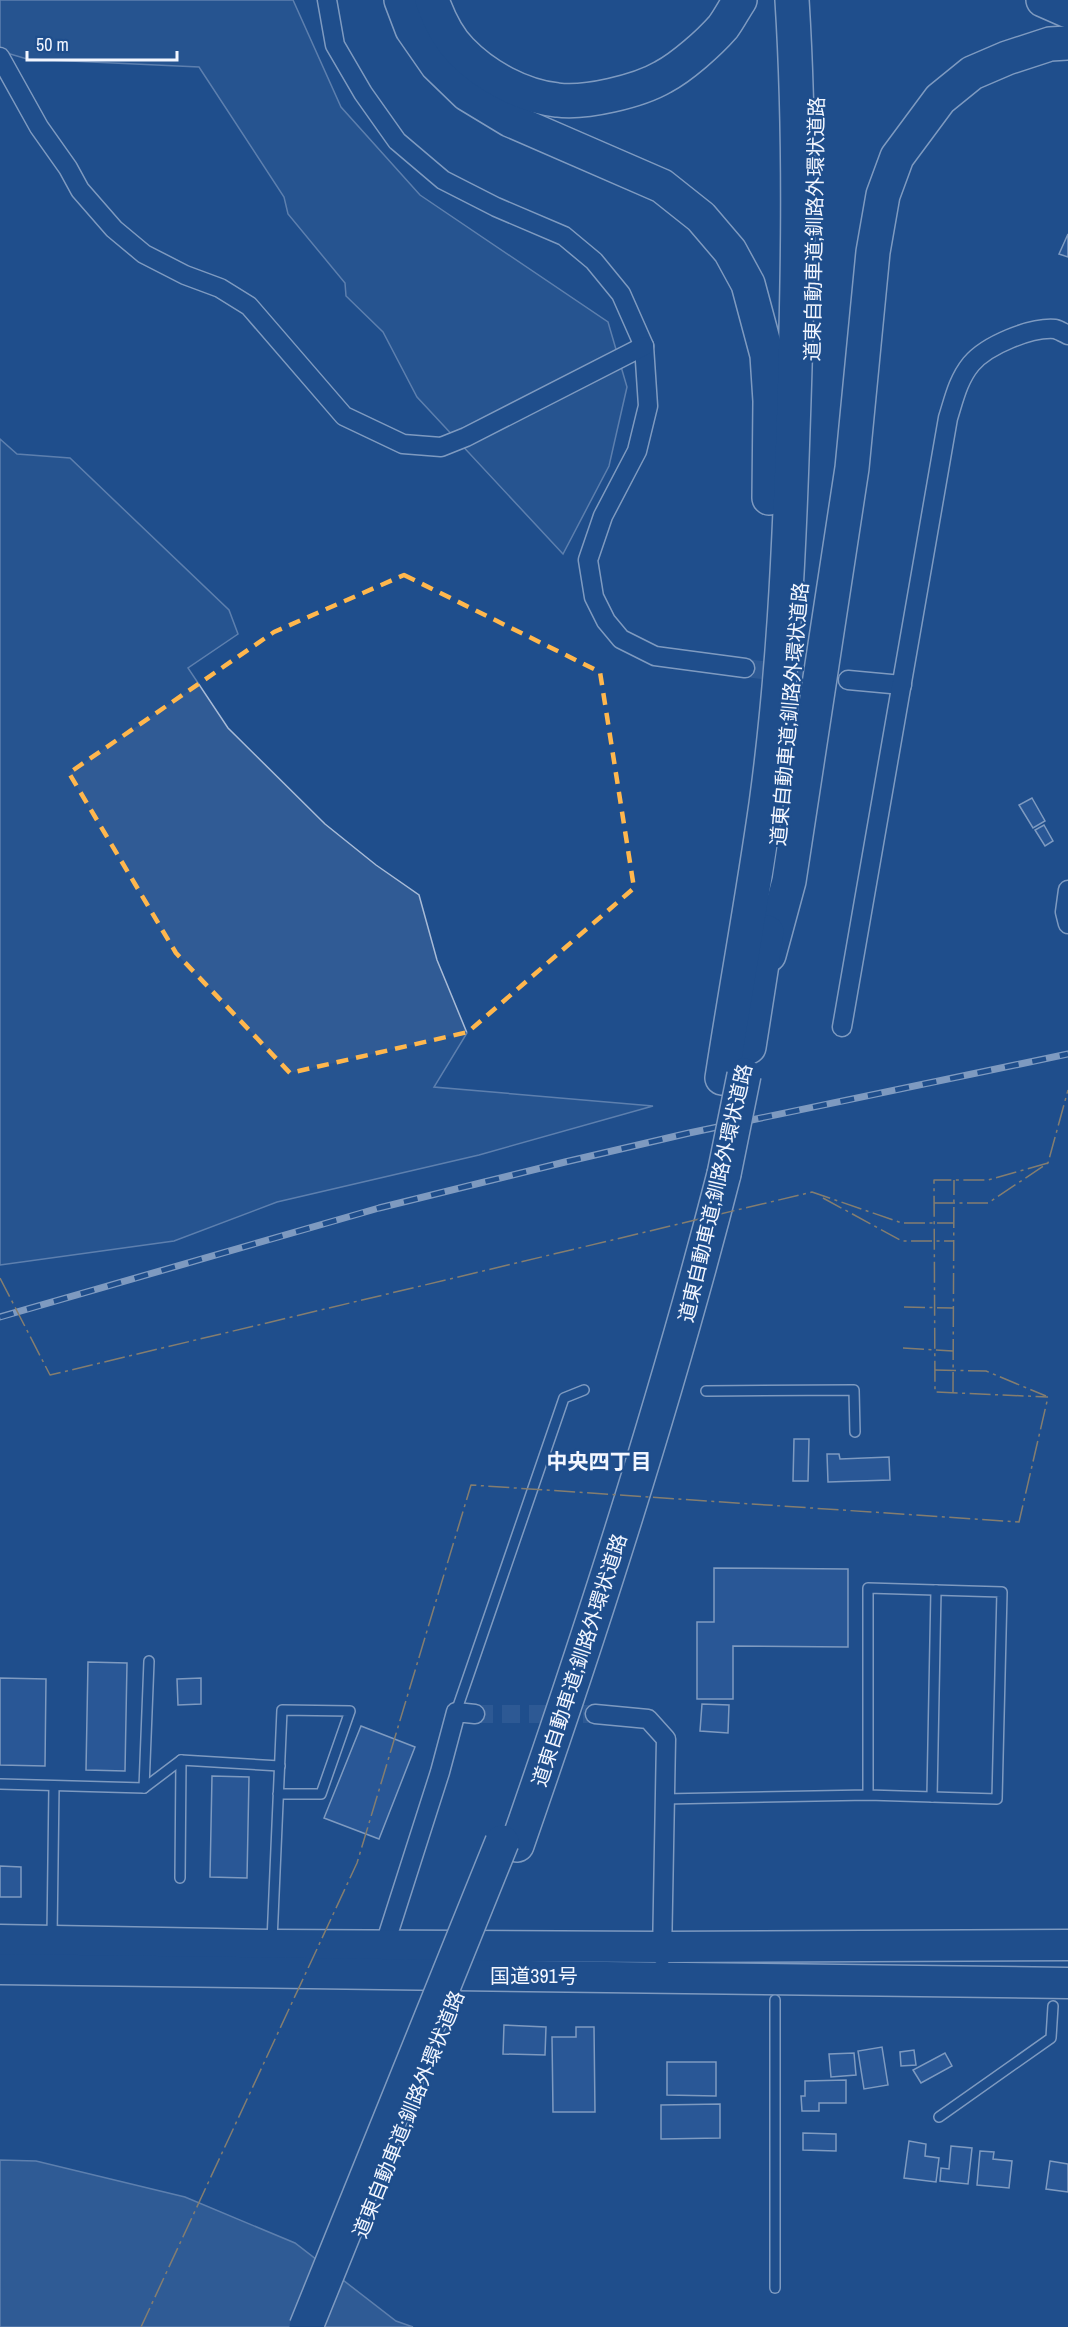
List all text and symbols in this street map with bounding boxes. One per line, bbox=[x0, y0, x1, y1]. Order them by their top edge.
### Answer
scale bar bbox=[27, 24, 177, 62]
text: 50 m bbox=[36, 32, 69, 57]
street label: 道東自動車道;釧路外環状道路 bbox=[798, 97, 830, 361]
street label: 道東自動車道;釧路外環状道路 bbox=[764, 581, 814, 847]
street label: 道東自動車道;釧路外環状道路 bbox=[672, 1061, 758, 1325]
district label: 中央四丁目 bbox=[547, 1447, 652, 1476]
street label: 道東自動車道;釧路外環状道路 bbox=[525, 1530, 633, 1790]
street label: 国道391号 bbox=[490, 1962, 578, 1989]
street label: 道東自動車道;釧路外環状道路 bbox=[346, 1986, 470, 2242]

